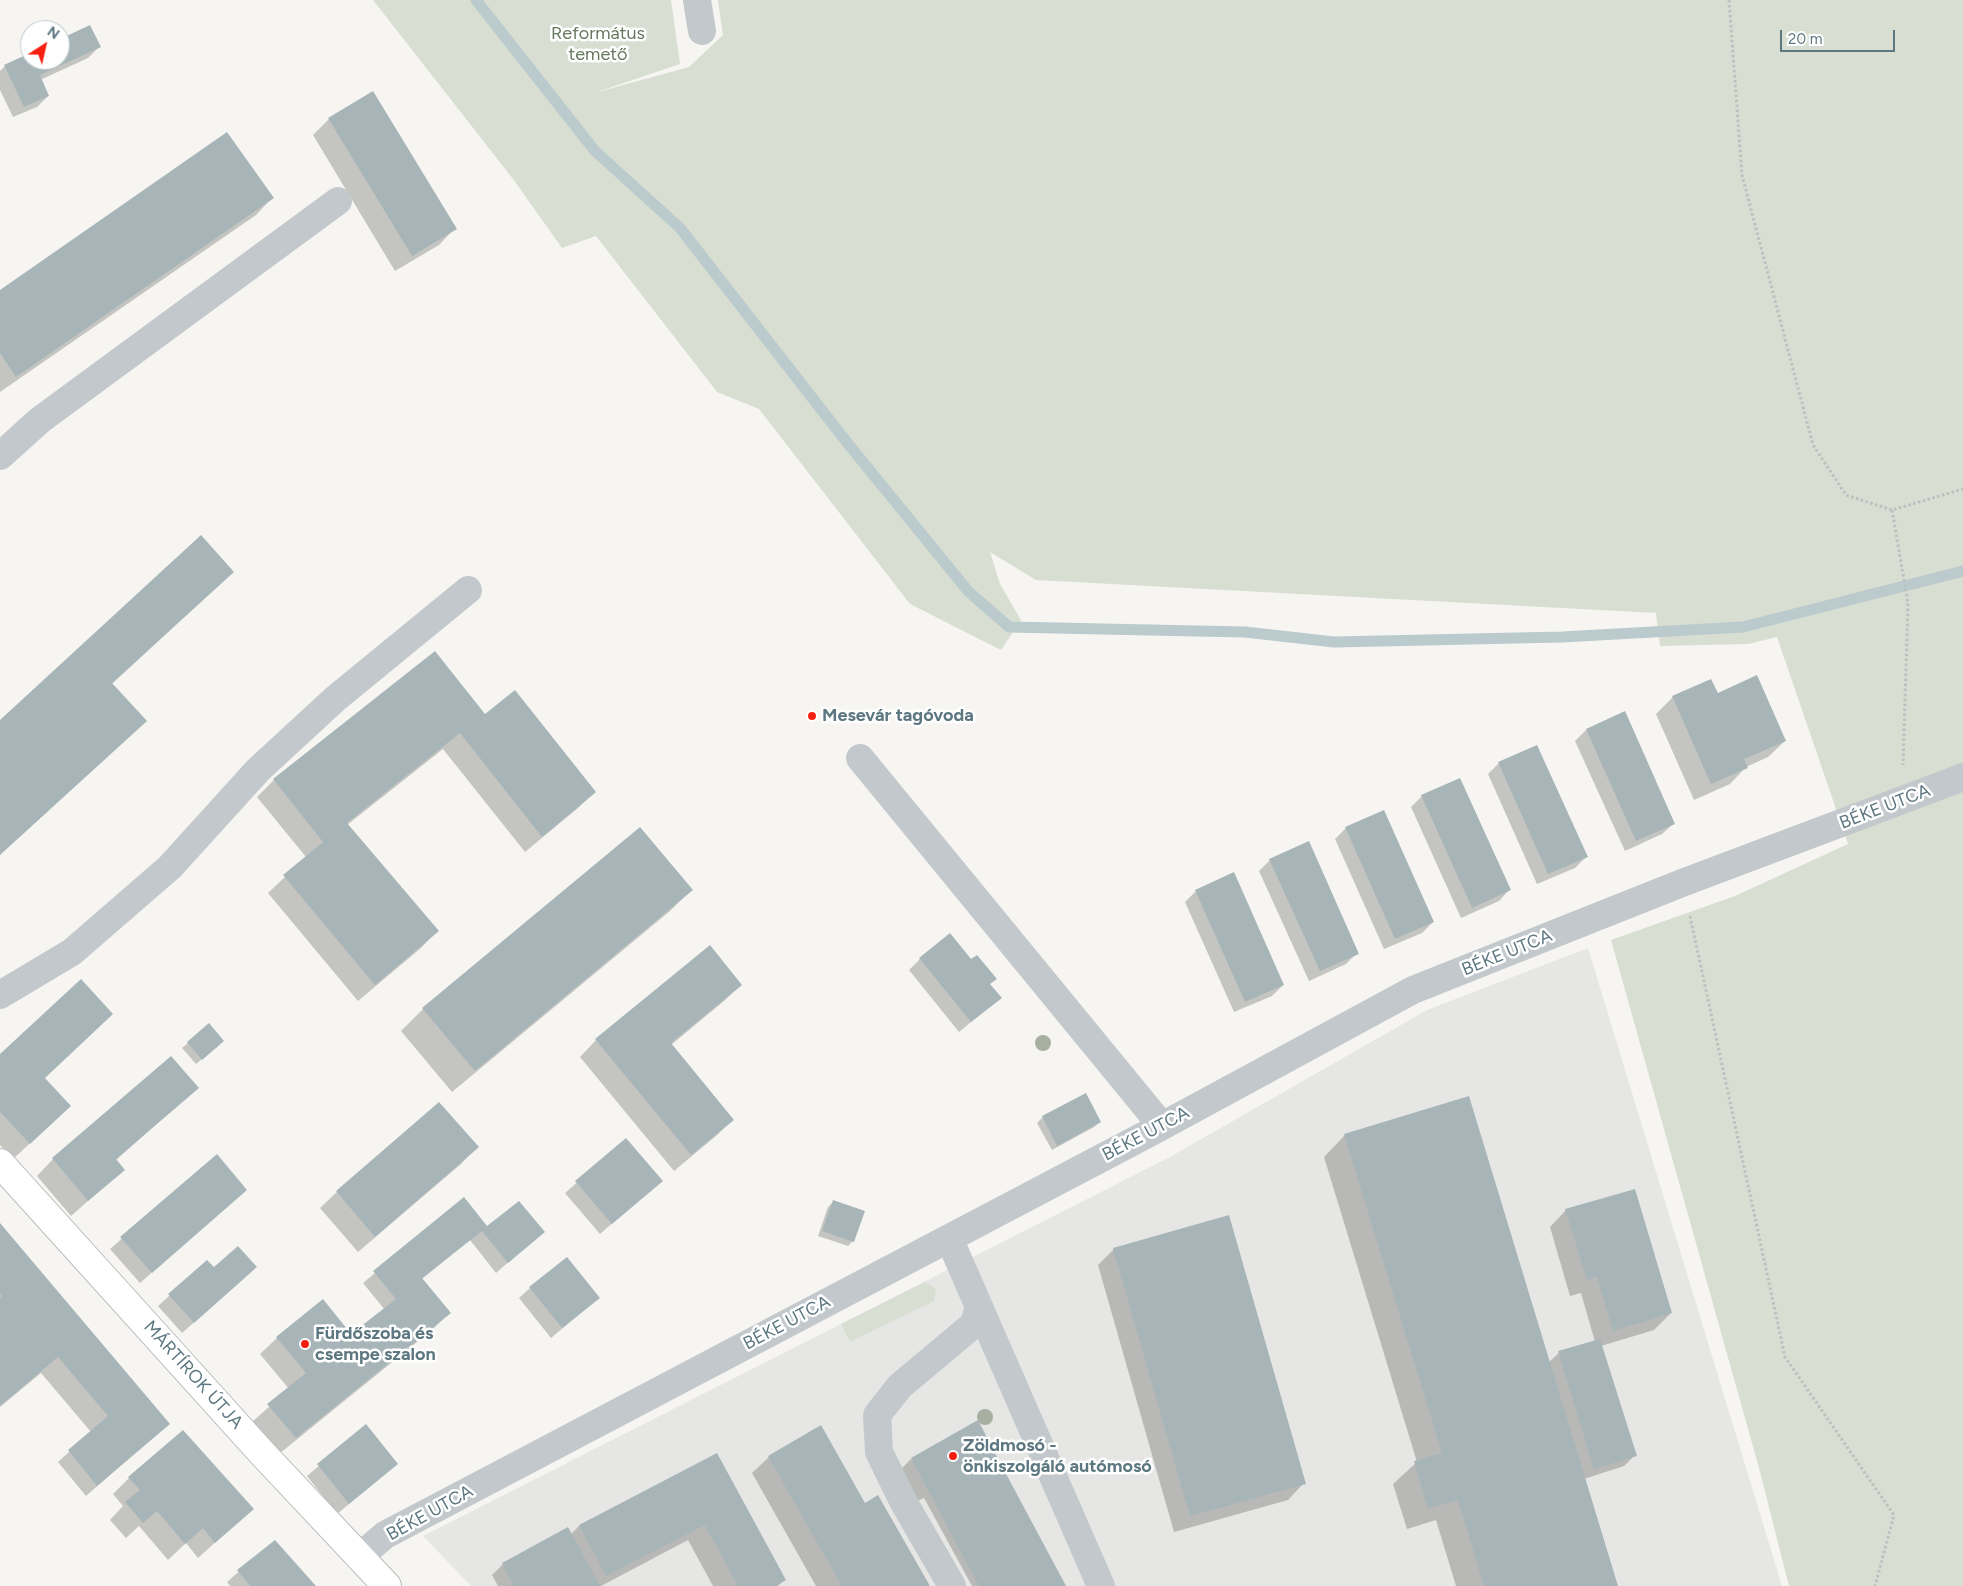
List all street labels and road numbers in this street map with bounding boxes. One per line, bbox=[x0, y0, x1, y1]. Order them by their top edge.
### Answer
street label: BÉKE UTCA bbox=[1837, 780, 1933, 834]
street label: BÉKE UTCA bbox=[1459, 925, 1555, 981]
street label: BÉKE UTCA bbox=[1099, 1102, 1193, 1166]
street label: BÉKE UTCA bbox=[740, 1291, 834, 1355]
street label: MÁRTÍROK ÚTJA bbox=[139, 1316, 247, 1434]
street label: BÉKE UTCA bbox=[383, 1480, 477, 1546]

